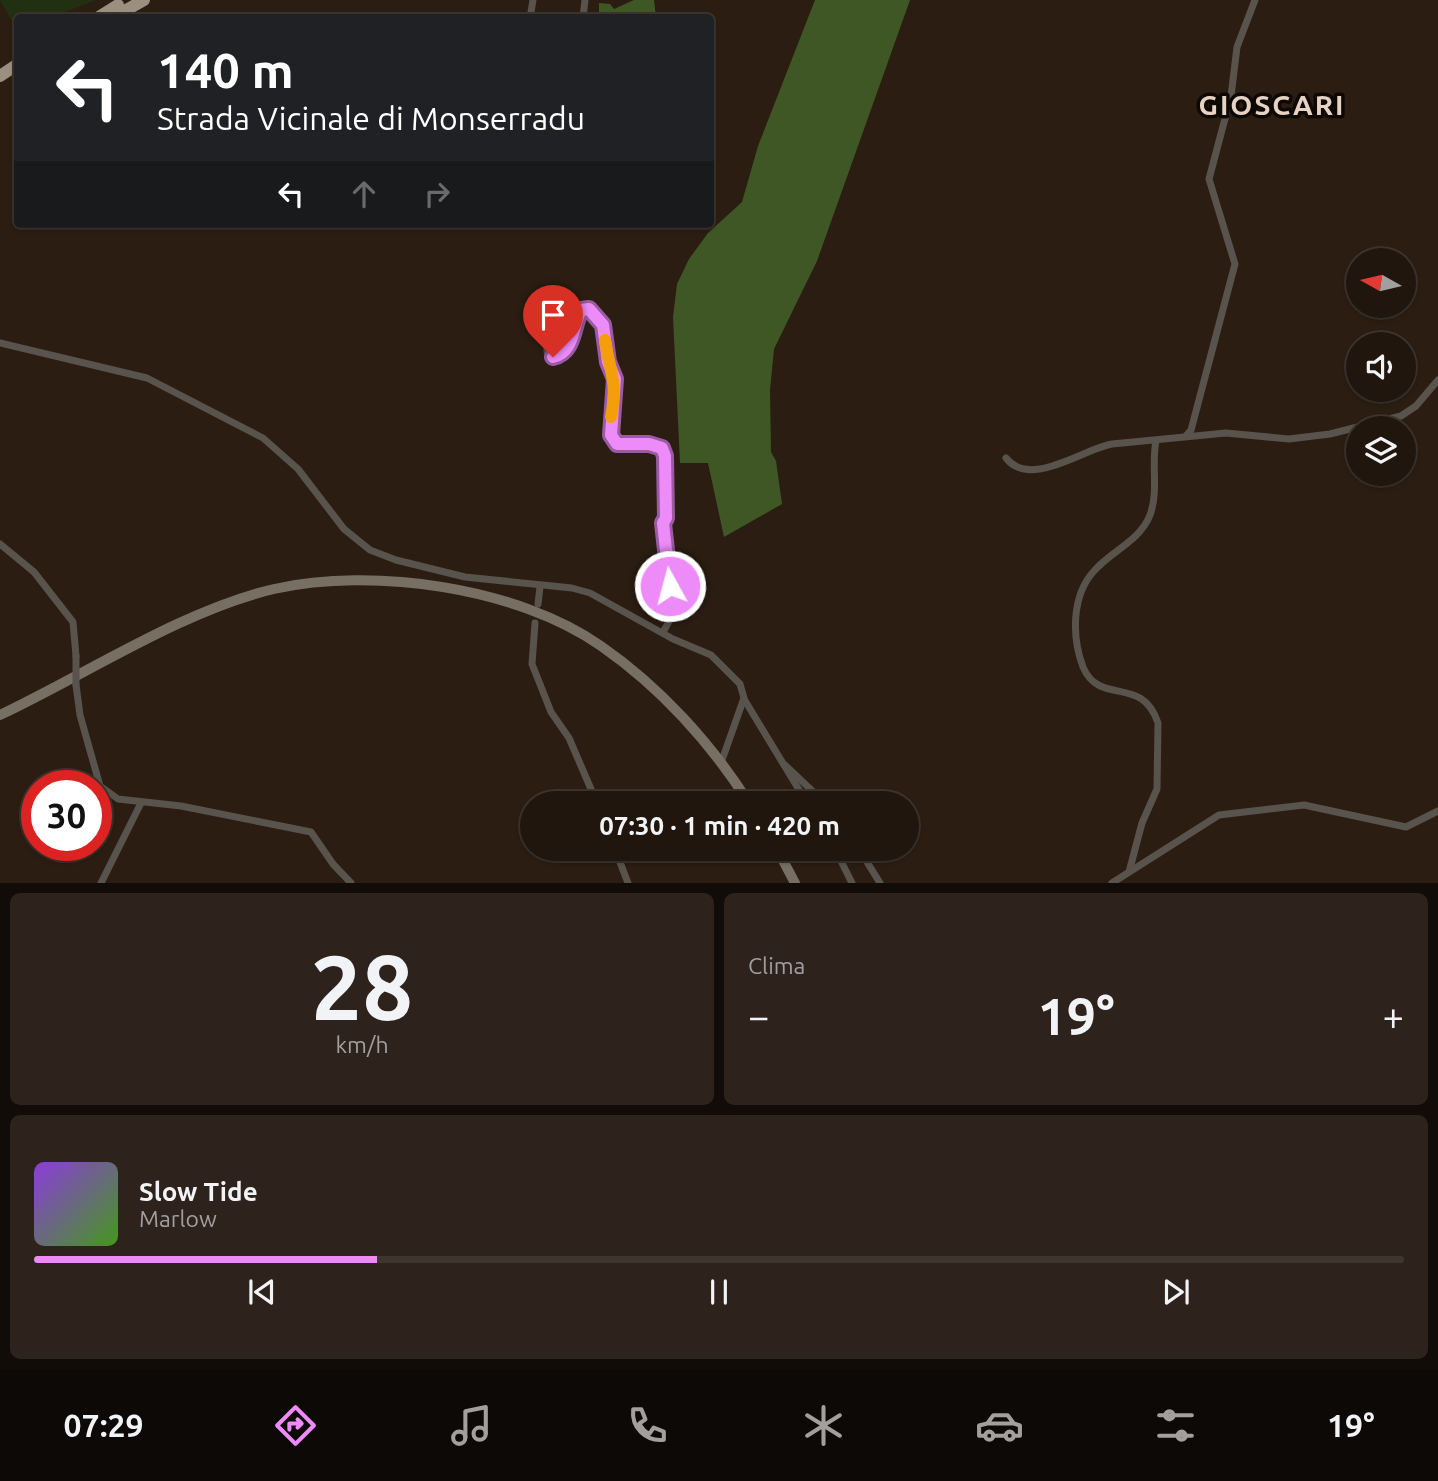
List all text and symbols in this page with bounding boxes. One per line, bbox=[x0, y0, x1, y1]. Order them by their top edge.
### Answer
icon: left bbox=[42, 42, 133, 133]
text: 140 m bbox=[157, 42, 294, 97]
district label: GIOSCARI bbox=[1199, 89, 1345, 120]
text: Strada Vicinale di Monserradu bbox=[157, 100, 585, 136]
icon: left bbox=[272, 175, 310, 213]
icon: ahead bbox=[345, 175, 383, 213]
icon: right bbox=[418, 175, 456, 213]
north arrow bbox=[1346, 248, 1416, 318]
map controls bbox=[1346, 248, 1416, 486]
pin bbox=[523, 285, 583, 357]
icon: arrive bbox=[534, 296, 572, 334]
button: sound bbox=[1346, 332, 1416, 402]
button: layers bbox=[1346, 416, 1416, 486]
position arrow bbox=[633, 549, 707, 623]
speed limit sign: 30 bbox=[21, 770, 112, 861]
text: 07:30 · 1 min · 420 m bbox=[599, 811, 840, 840]
text: 28 bbox=[311, 935, 413, 1037]
text: Clima bbox=[748, 953, 805, 978]
text: 19° bbox=[1037, 987, 1115, 1045]
text: − bbox=[748, 995, 769, 1037]
text: + bbox=[1383, 995, 1404, 1037]
text: km/h bbox=[335, 1032, 389, 1057]
text: Slow Tide bbox=[139, 1177, 258, 1206]
text: Marlow bbox=[139, 1206, 217, 1231]
icon: previous bbox=[243, 1273, 281, 1311]
icon: pause bbox=[700, 1273, 738, 1311]
icon: next bbox=[1157, 1273, 1195, 1311]
icon: directions bbox=[271, 1401, 320, 1450]
icon: music bbox=[447, 1401, 496, 1450]
icon: phone bbox=[623, 1401, 672, 1450]
icon: climate bbox=[799, 1401, 848, 1450]
icon: car bbox=[975, 1401, 1024, 1450]
icon: filters bbox=[1151, 1401, 1200, 1450]
text: 07:29 bbox=[64, 1407, 144, 1443]
text: 19° bbox=[1327, 1407, 1374, 1443]

